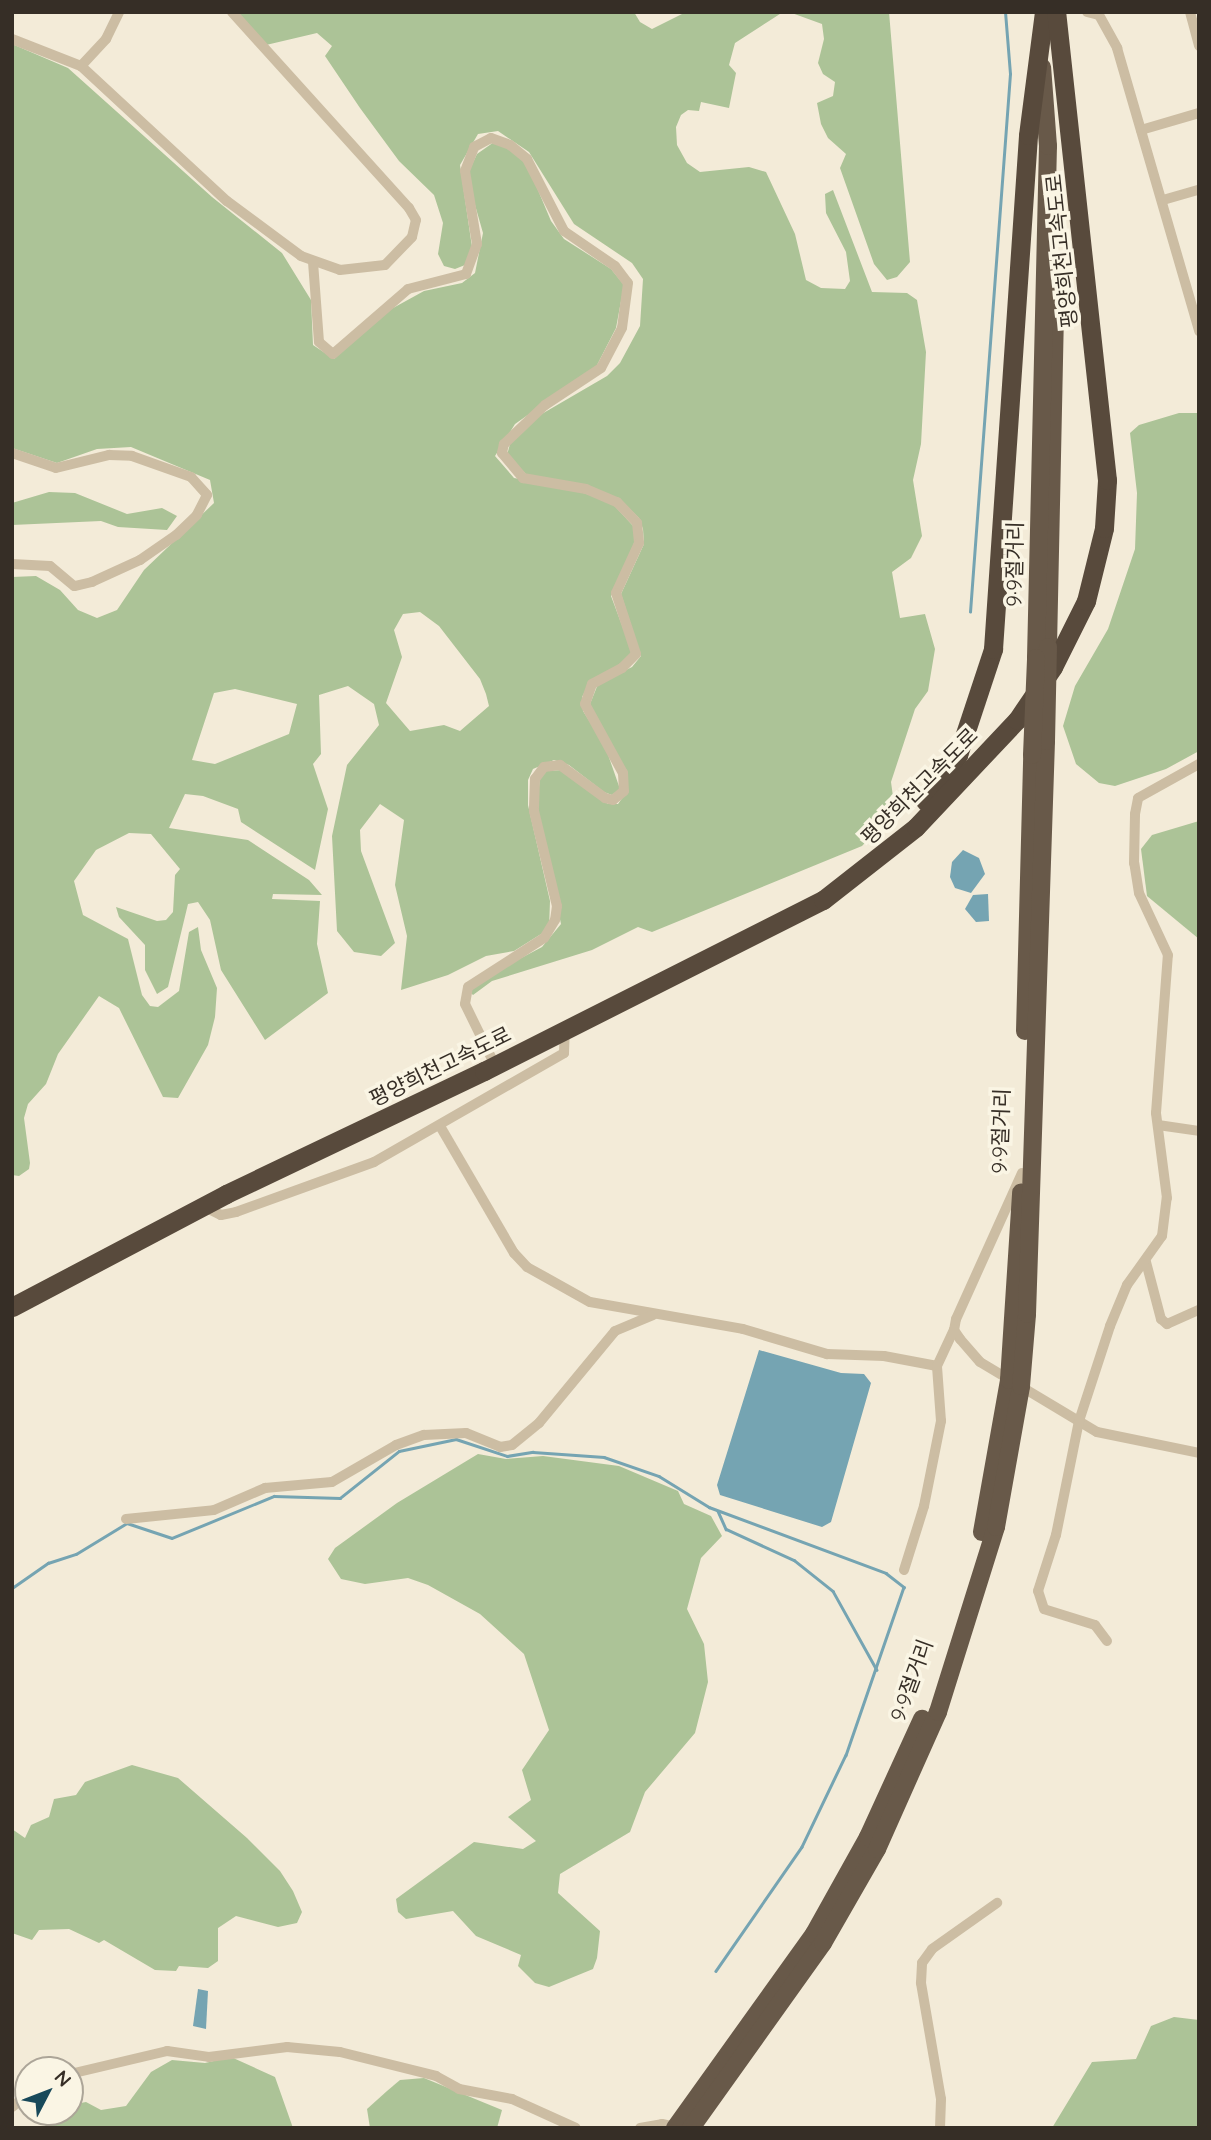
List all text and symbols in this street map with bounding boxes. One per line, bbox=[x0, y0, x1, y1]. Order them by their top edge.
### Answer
street label: 평양희천고속도로 bbox=[1040, 173, 1082, 329]
street label: 9·9절거리 bbox=[1001, 521, 1027, 607]
street label: 평양희천고속도로 bbox=[855, 722, 983, 850]
street label: 평양희천고속도로 bbox=[365, 1021, 515, 1111]
street label: 9·9절거리 bbox=[986, 1088, 1014, 1174]
street label: 9·9절거리 bbox=[885, 1636, 937, 1724]
north arrow bbox=[14, 2056, 84, 2126]
text: N bbox=[50, 2065, 77, 2092]

